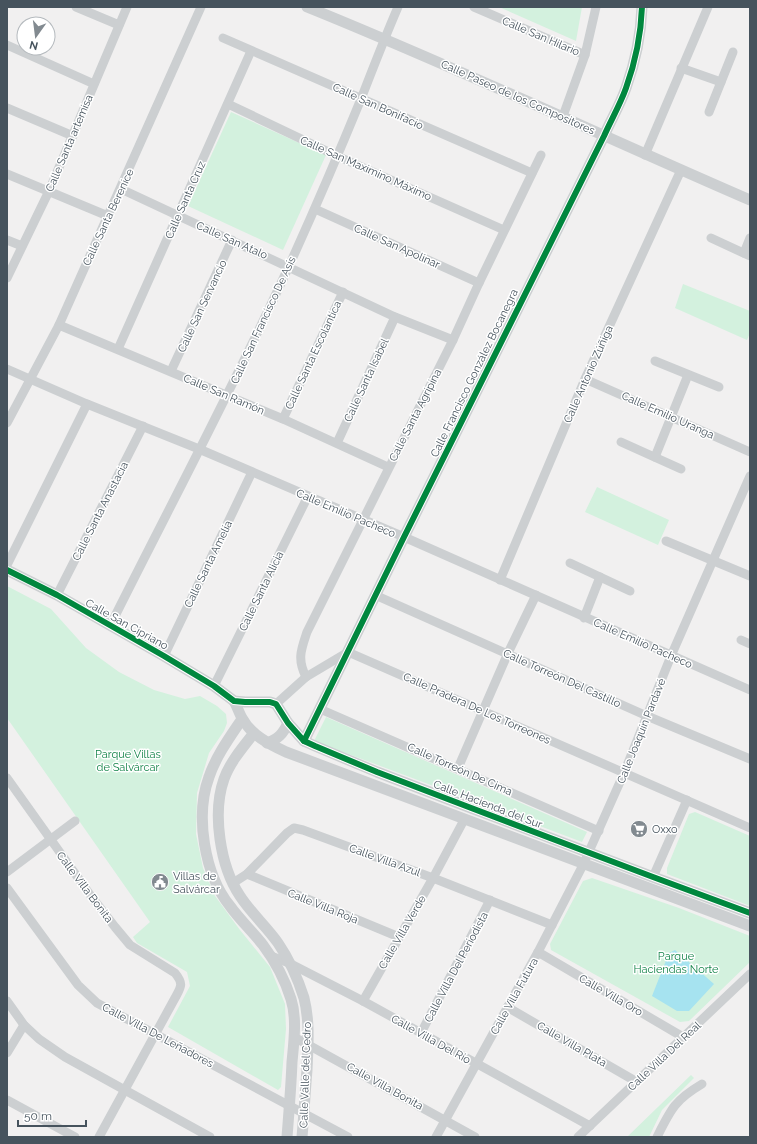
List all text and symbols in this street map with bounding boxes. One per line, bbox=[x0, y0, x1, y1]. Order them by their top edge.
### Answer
street label: Calle San Hilario bbox=[500, 14, 582, 59]
north arrow bbox=[16, 16, 56, 56]
text: N bbox=[28, 38, 39, 53]
street label: Calle Paseo de los Compositores bbox=[439, 57, 597, 137]
street label: Calle San Bonifacio bbox=[330, 81, 426, 132]
street label: Calle Santa artemisa bbox=[43, 93, 96, 194]
street label: Calle San Maximino Máximo bbox=[298, 134, 434, 204]
street label: Calle Santa Cruz bbox=[163, 159, 209, 241]
street label: Calle Santa Berenice bbox=[80, 166, 137, 268]
street label: Calle San Atalo bbox=[194, 219, 270, 262]
street label: Calle San Apolinar bbox=[352, 222, 442, 271]
street label: Calle San Francisco De Asís bbox=[228, 254, 299, 386]
street label: Calle San Servancio bbox=[175, 257, 230, 355]
street label: Calle Francisco González Bocanegra bbox=[428, 287, 521, 459]
street label: Calle Santa Escolantica bbox=[283, 299, 344, 412]
street label: Calle Antonio Zúñiga bbox=[561, 323, 616, 425]
street label: Calle Santa Isabel bbox=[341, 336, 391, 424]
street label: Calle Santa Agripina bbox=[387, 367, 444, 464]
street label: Calle San Ramón bbox=[181, 372, 266, 417]
street label: Calle Emilio Uranga bbox=[619, 389, 716, 442]
street label: Calle Santa Anastacia bbox=[70, 460, 131, 563]
street label: Calle Emilio Pacheco bbox=[294, 487, 398, 541]
street label: Calle Santa Amelía bbox=[182, 519, 235, 610]
street label: Calle Santa Alicia bbox=[236, 549, 286, 633]
street label: Calle San Cipriano bbox=[83, 596, 171, 653]
street label: Calle Emilio Pacheco bbox=[591, 616, 695, 671]
street label: Calle Torreón Del Castillo bbox=[501, 647, 623, 711]
street label: Calle Pradera De Los Torreones bbox=[401, 670, 552, 747]
street label: Calle Joaquín Pardavé bbox=[614, 676, 669, 786]
street label: Calle Torreón De Cima bbox=[405, 740, 514, 798]
park label: Parque Villas de Salvárcar bbox=[95, 748, 161, 774]
street label: Calle Hacienda del Sur bbox=[432, 778, 544, 831]
supermarket icon: Oxxo bbox=[629, 819, 649, 839]
place label: Oxxo bbox=[652, 823, 678, 836]
street label: Calle Villa Azul bbox=[347, 842, 422, 879]
street label: Calle Villa Bonita bbox=[54, 849, 116, 925]
place label: Villas de Salvárcar bbox=[173, 870, 220, 896]
public building icon: Villas de Salvárcar bbox=[150, 872, 170, 892]
street label: Calle Villa Roja bbox=[286, 886, 360, 927]
street label: Calle Villa Verde bbox=[376, 893, 429, 971]
street label: Calle Villa Del Periodista bbox=[422, 910, 491, 1025]
park label: Parque Haciendas Norte bbox=[633, 950, 719, 976]
street label: Calle Villa Futura bbox=[488, 956, 541, 1037]
street label: Calle Villa Oro bbox=[577, 972, 645, 1019]
street label: Calle Villa De Leñadores bbox=[100, 1001, 216, 1070]
street label: Calle Villa Del Río bbox=[389, 1012, 473, 1067]
street label: Calle Villa Plata bbox=[534, 1019, 609, 1070]
street label: Calle Villa Del Real bbox=[625, 1019, 704, 1094]
street label: Calle Valle del Cedro bbox=[297, 1021, 314, 1128]
street label: Calle Villa Bonita bbox=[344, 1060, 425, 1113]
scale bar bbox=[18, 1102, 86, 1128]
text: 50 m bbox=[24, 1109, 52, 1123]

